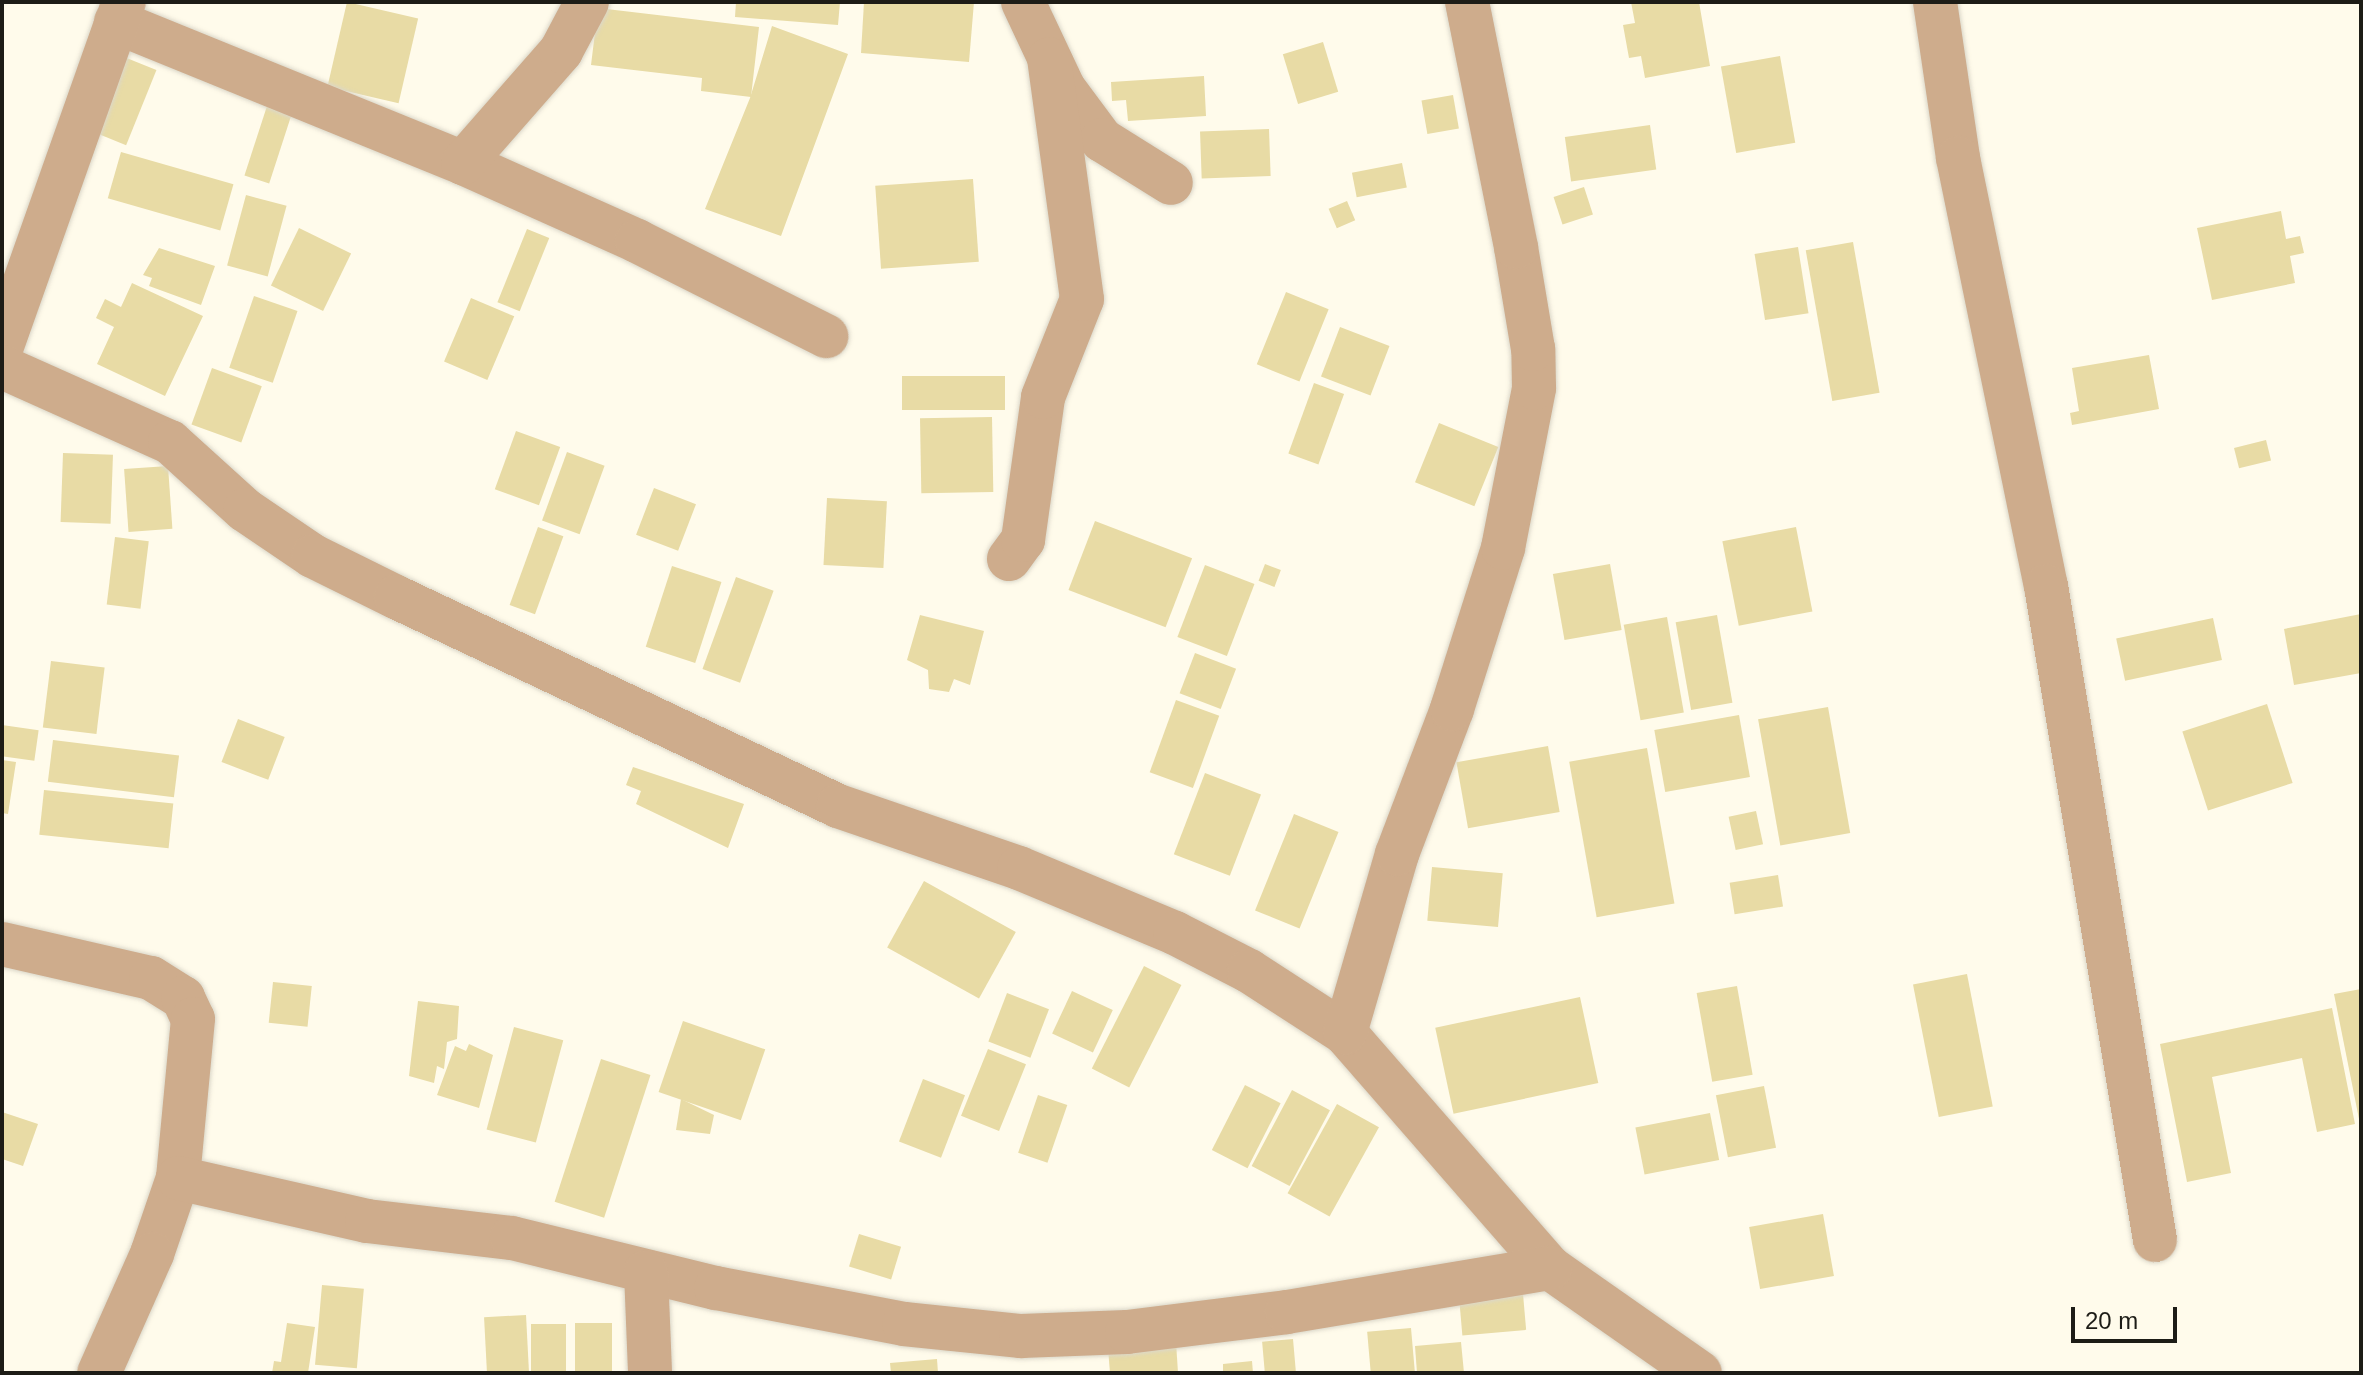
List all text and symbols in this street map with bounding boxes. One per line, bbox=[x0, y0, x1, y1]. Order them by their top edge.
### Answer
scale bar bbox=[2075, 1291, 2181, 1341]
text: 20 m bbox=[2085, 1307, 2138, 1334]

